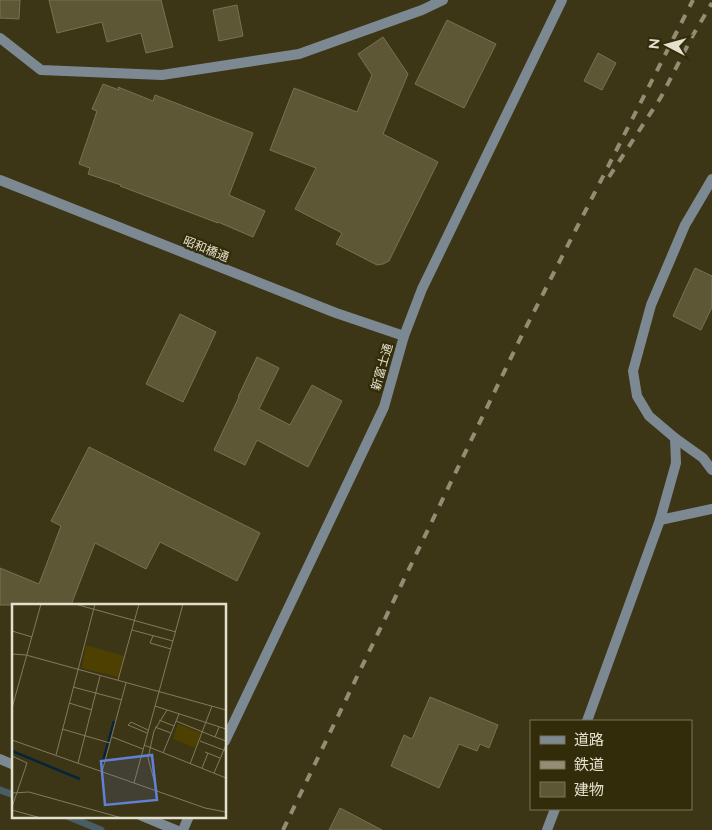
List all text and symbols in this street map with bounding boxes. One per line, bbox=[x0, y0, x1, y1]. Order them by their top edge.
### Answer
north arrow bbox=[642, 20, 692, 70]
text: N bbox=[646, 37, 663, 50]
street label: 昭和橋通 bbox=[181, 234, 231, 264]
street label: 新富士通 bbox=[369, 342, 395, 392]
inset map bbox=[12, 604, 226, 818]
legend bbox=[530, 720, 692, 810]
text: 道路 bbox=[574, 731, 604, 749]
text: 鉄道 bbox=[574, 756, 604, 774]
text: 建物 bbox=[574, 781, 604, 799]

